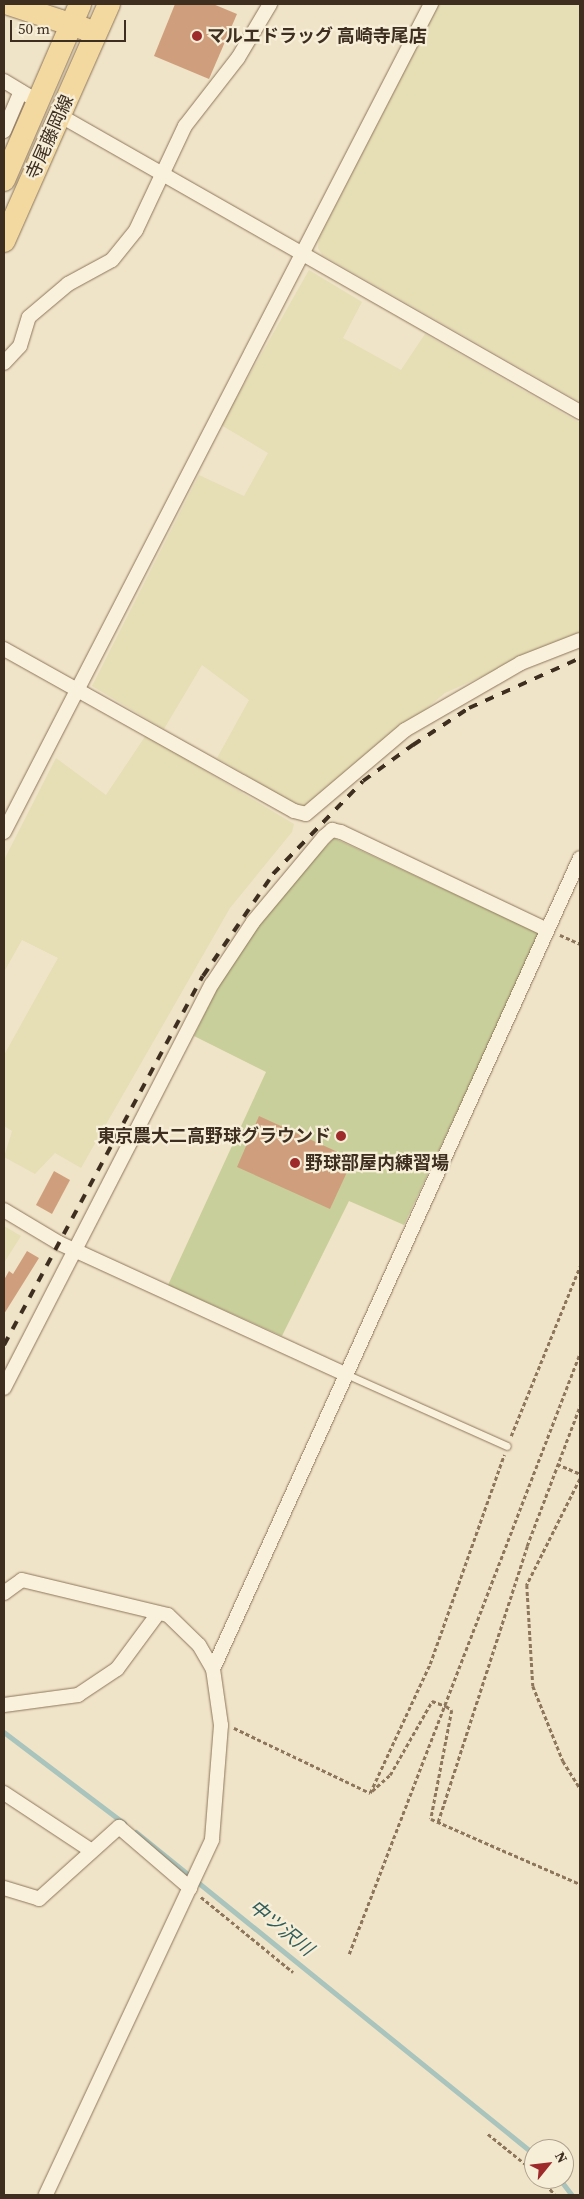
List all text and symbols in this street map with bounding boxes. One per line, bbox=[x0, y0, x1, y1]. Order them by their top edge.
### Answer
scale bar bbox=[12, 10, 129, 42]
text: 50 m bbox=[18, 18, 50, 39]
place label: マルエドラッグ 高崎寺尾店 bbox=[207, 25, 427, 47]
marker: マルエドラッグ 高崎寺尾店 bbox=[191, 30, 203, 42]
street label: 寺尾藤岡線 bbox=[22, 91, 78, 183]
place label: 東京農大二高野球グラウンド bbox=[97, 1125, 331, 1147]
marker: 東京農大二高野球グラウンド bbox=[335, 1130, 347, 1142]
place label: 野球部屋内練習場 bbox=[305, 1152, 449, 1174]
marker: 野球部屋内練習場 bbox=[289, 1157, 301, 1169]
water label: 中ツ沢川 bbox=[244, 1895, 318, 1961]
north arrow bbox=[524, 2139, 574, 2189]
text: N bbox=[550, 2148, 572, 2167]

